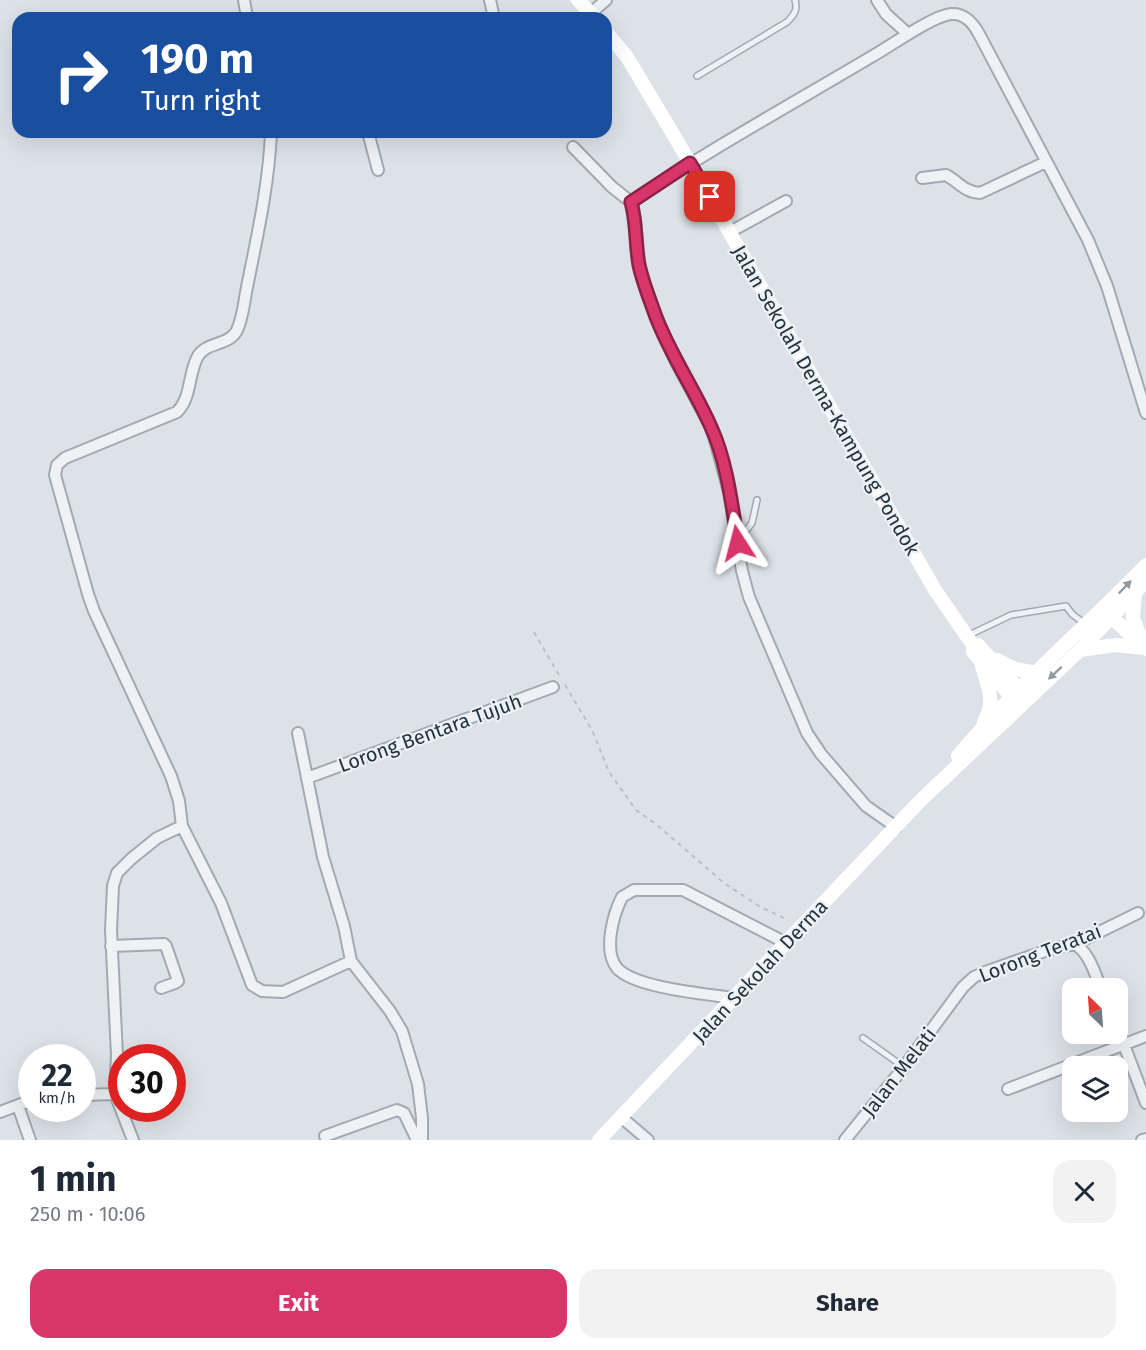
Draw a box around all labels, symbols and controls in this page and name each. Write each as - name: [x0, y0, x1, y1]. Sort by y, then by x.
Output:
- text: 190 m: [141, 34, 254, 84]
- icon: right: [42, 36, 120, 114]
- text: Turn right: [141, 85, 261, 117]
- pin: [684, 171, 735, 222]
- icon: arrive: [693, 180, 726, 213]
- street label: Jalan Sekolah Derma-Kampung Pondok: [727, 241, 925, 560]
- position arrow: [706, 511, 770, 575]
- one-way arrow: [1117, 580, 1131, 594]
- one-way arrow: [1048, 666, 1063, 680]
- street label: Lorong Bentara Tujuh: [335, 689, 525, 777]
- street label: Jalan Sekolah Derma: [687, 894, 833, 1048]
- street label: Lorong Teratai: [975, 919, 1105, 987]
- north arrow: [1062, 978, 1128, 1044]
- map controls: [1062, 978, 1128, 1122]
- street label: Jalan Melati: [857, 1023, 941, 1121]
- speed limit sign: 30: [108, 1044, 186, 1122]
- button: layers: [1062, 1056, 1128, 1122]
- text: 22: [41, 1058, 73, 1094]
- text: km/h: [38, 1089, 76, 1107]
- text: 1 min: [30, 1157, 117, 1201]
- button: close: [1053, 1160, 1116, 1223]
- text: 250 m · 10:06: [30, 1202, 145, 1226]
- button: Exit: [30, 1269, 567, 1338]
- button: Share: [579, 1269, 1116, 1338]

